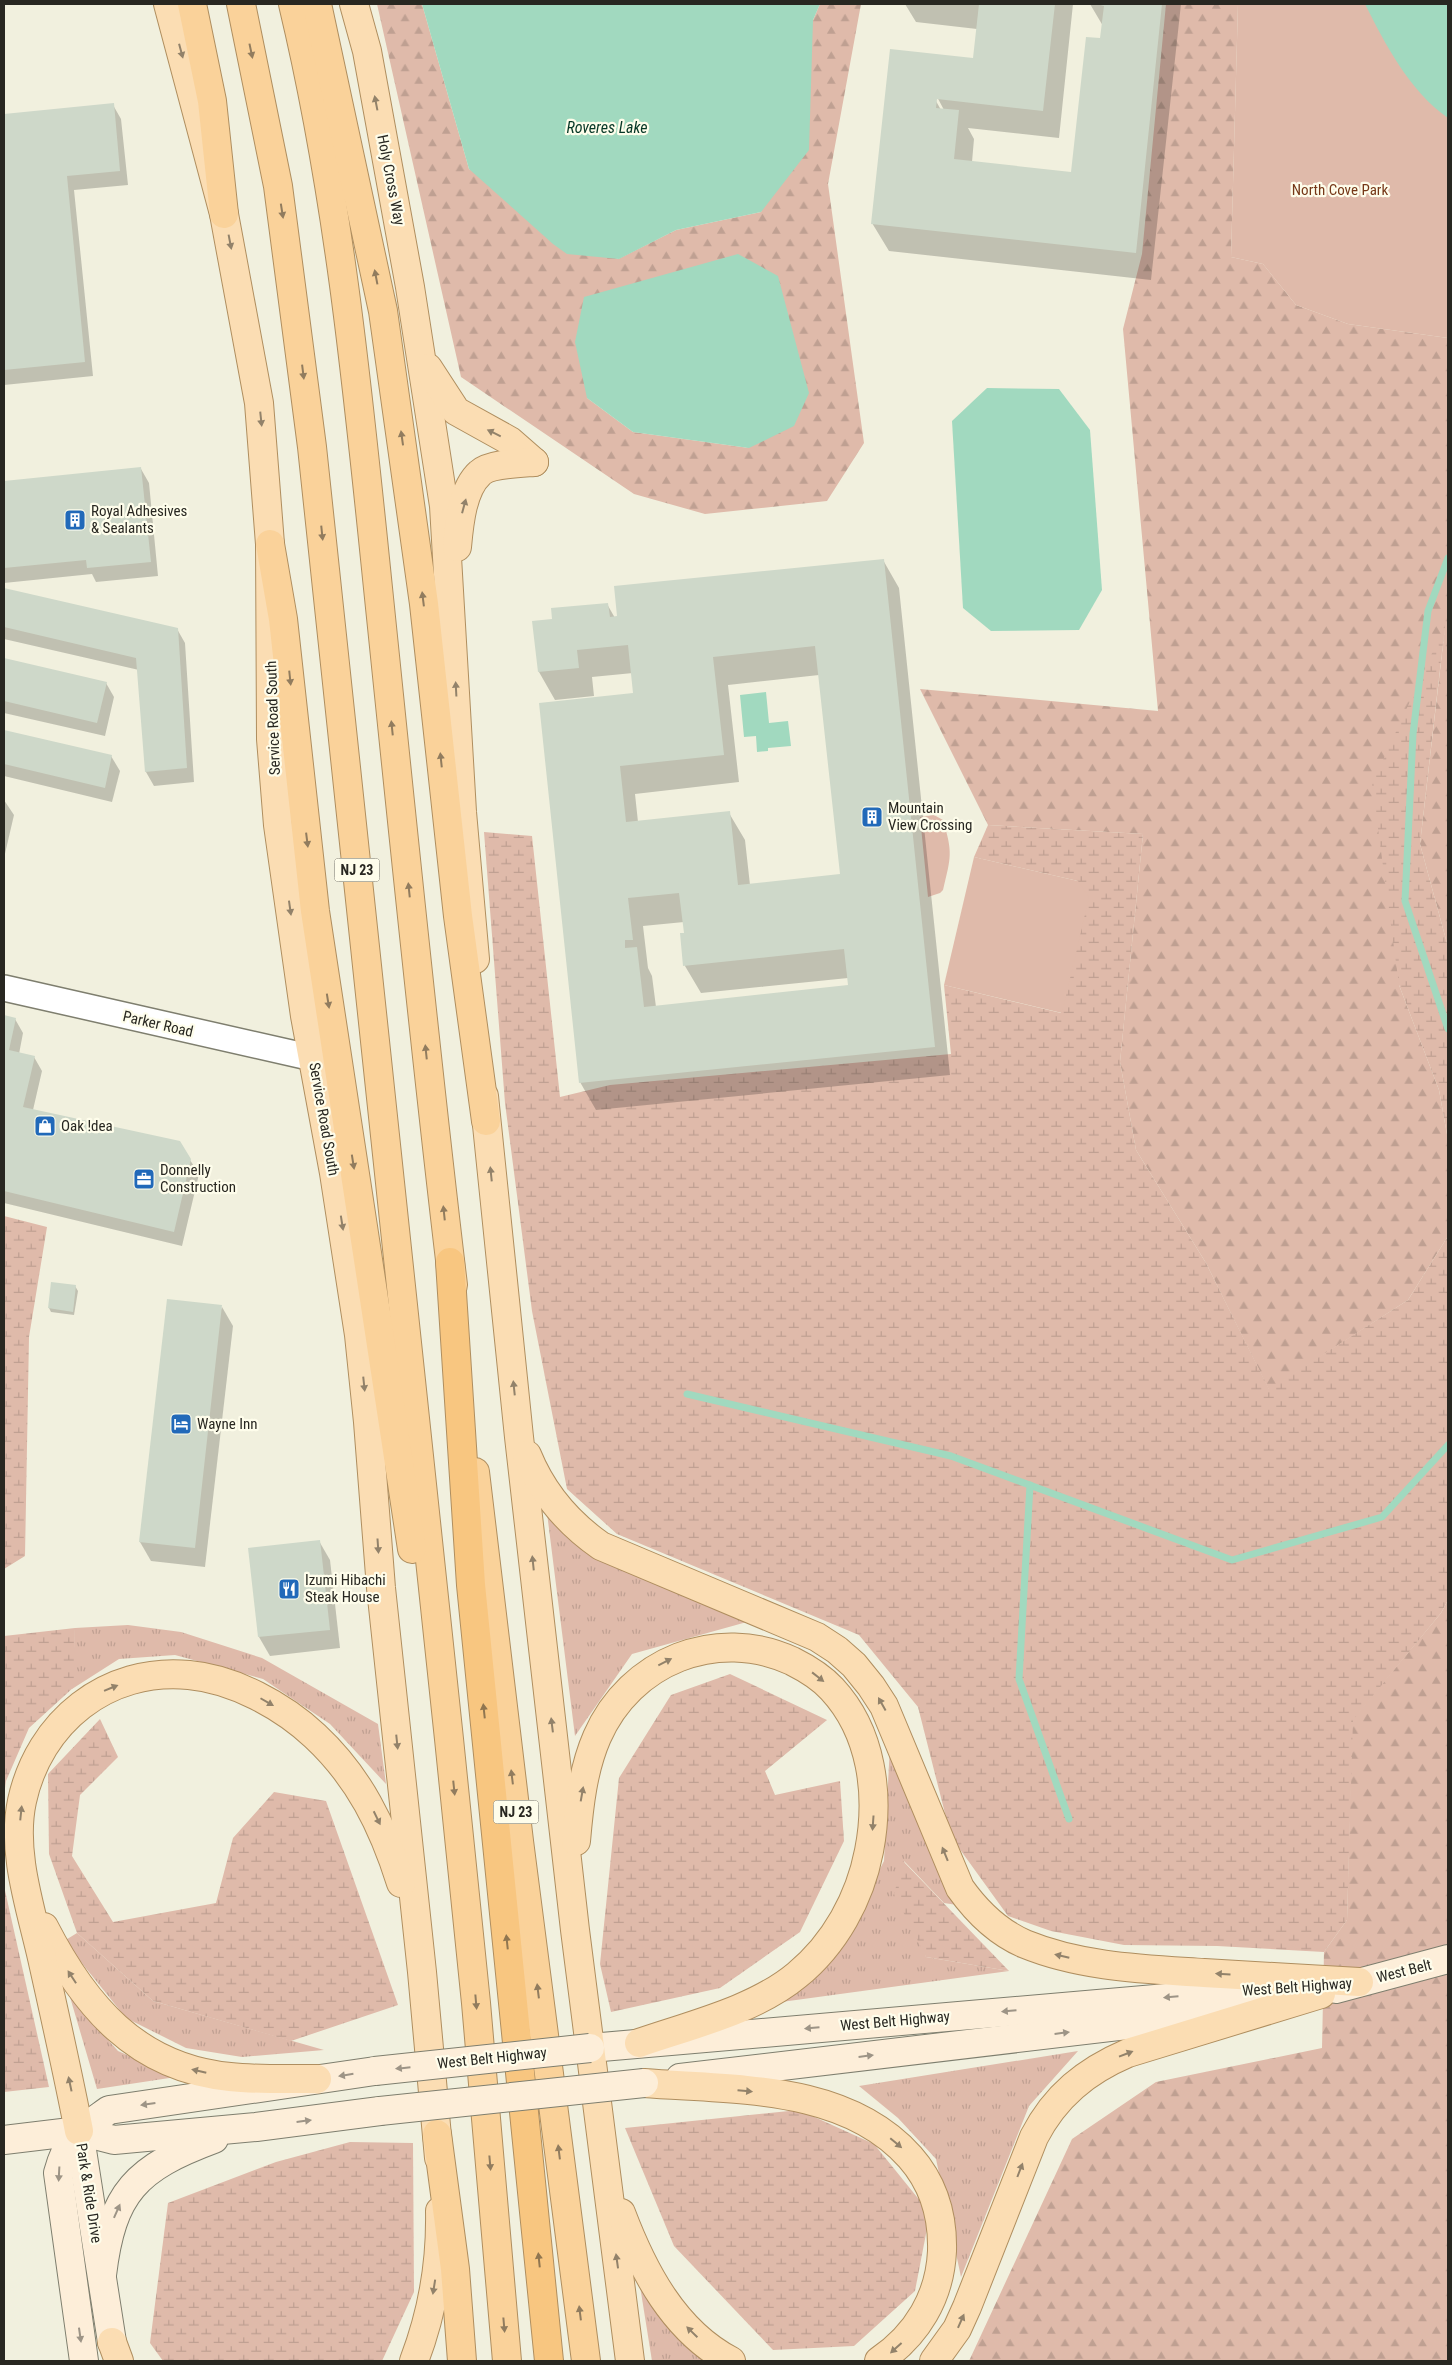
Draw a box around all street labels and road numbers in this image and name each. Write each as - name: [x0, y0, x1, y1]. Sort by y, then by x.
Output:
- street label: Holy Cross Way: [373, 133, 409, 227]
- street label: Service Road South: [262, 660, 284, 776]
- road number: NJ 23: [334, 858, 380, 882]
- street label: Parker Road: [121, 1007, 195, 1041]
- street label: Service Road South: [305, 1061, 343, 1177]
- road number: NJ 23: [494, 1800, 538, 1824]
- street label: West Belt: [1375, 1955, 1433, 1987]
- street label: West Belt Highway: [1242, 1974, 1352, 2000]
- street label: West Belt Highway: [839, 2007, 951, 2035]
- street label: West Belt Highway: [436, 2043, 548, 2073]
- street label: Park & Ride Drive: [72, 2142, 106, 2244]

